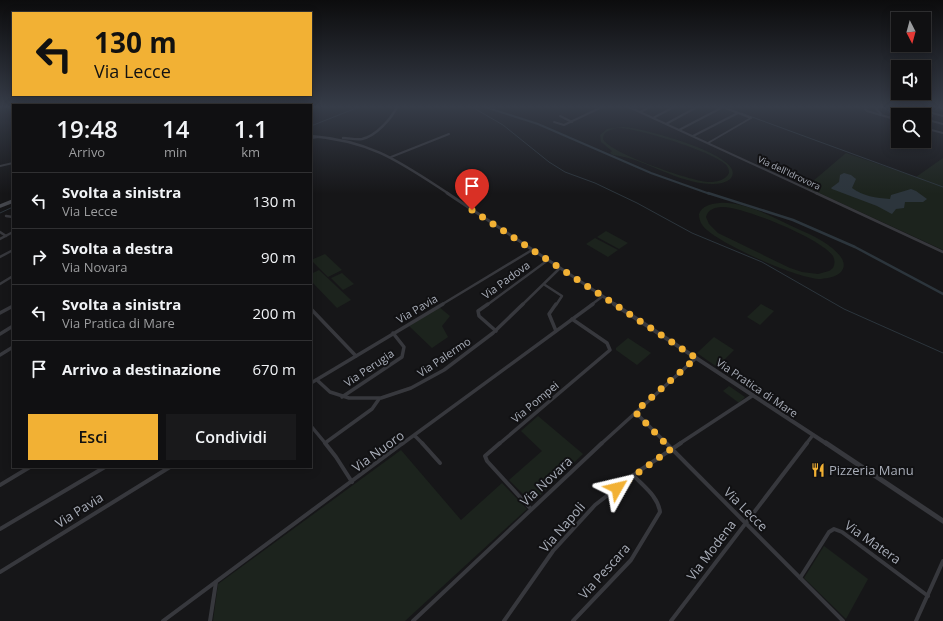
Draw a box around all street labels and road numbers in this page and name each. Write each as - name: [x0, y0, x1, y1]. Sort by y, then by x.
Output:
- street label: Via dell'Idrovora: [756, 152, 823, 193]
- street label: Via Padova: [479, 257, 533, 302]
- street label: Via Pavia: [393, 290, 440, 327]
- street label: Via Palermo: [414, 333, 474, 380]
- street label: Via Perugia: [341, 345, 397, 390]
- street label: Via Pratica di Mare: [713, 355, 801, 421]
- street label: Via Pompei: [508, 377, 561, 426]
- street label: Via Nuoro: [348, 426, 408, 476]
- street label: Via Novara: [516, 452, 576, 510]
- street label: Via Lecce: [720, 483, 772, 535]
- street label: Via Pavia: [51, 488, 107, 532]
- street label: Via Napoli: [535, 498, 589, 556]
- street label: Via Modena: [682, 516, 740, 584]
- street label: Via Matera: [841, 516, 905, 568]
- street label: Via Pescara: [574, 539, 634, 603]

